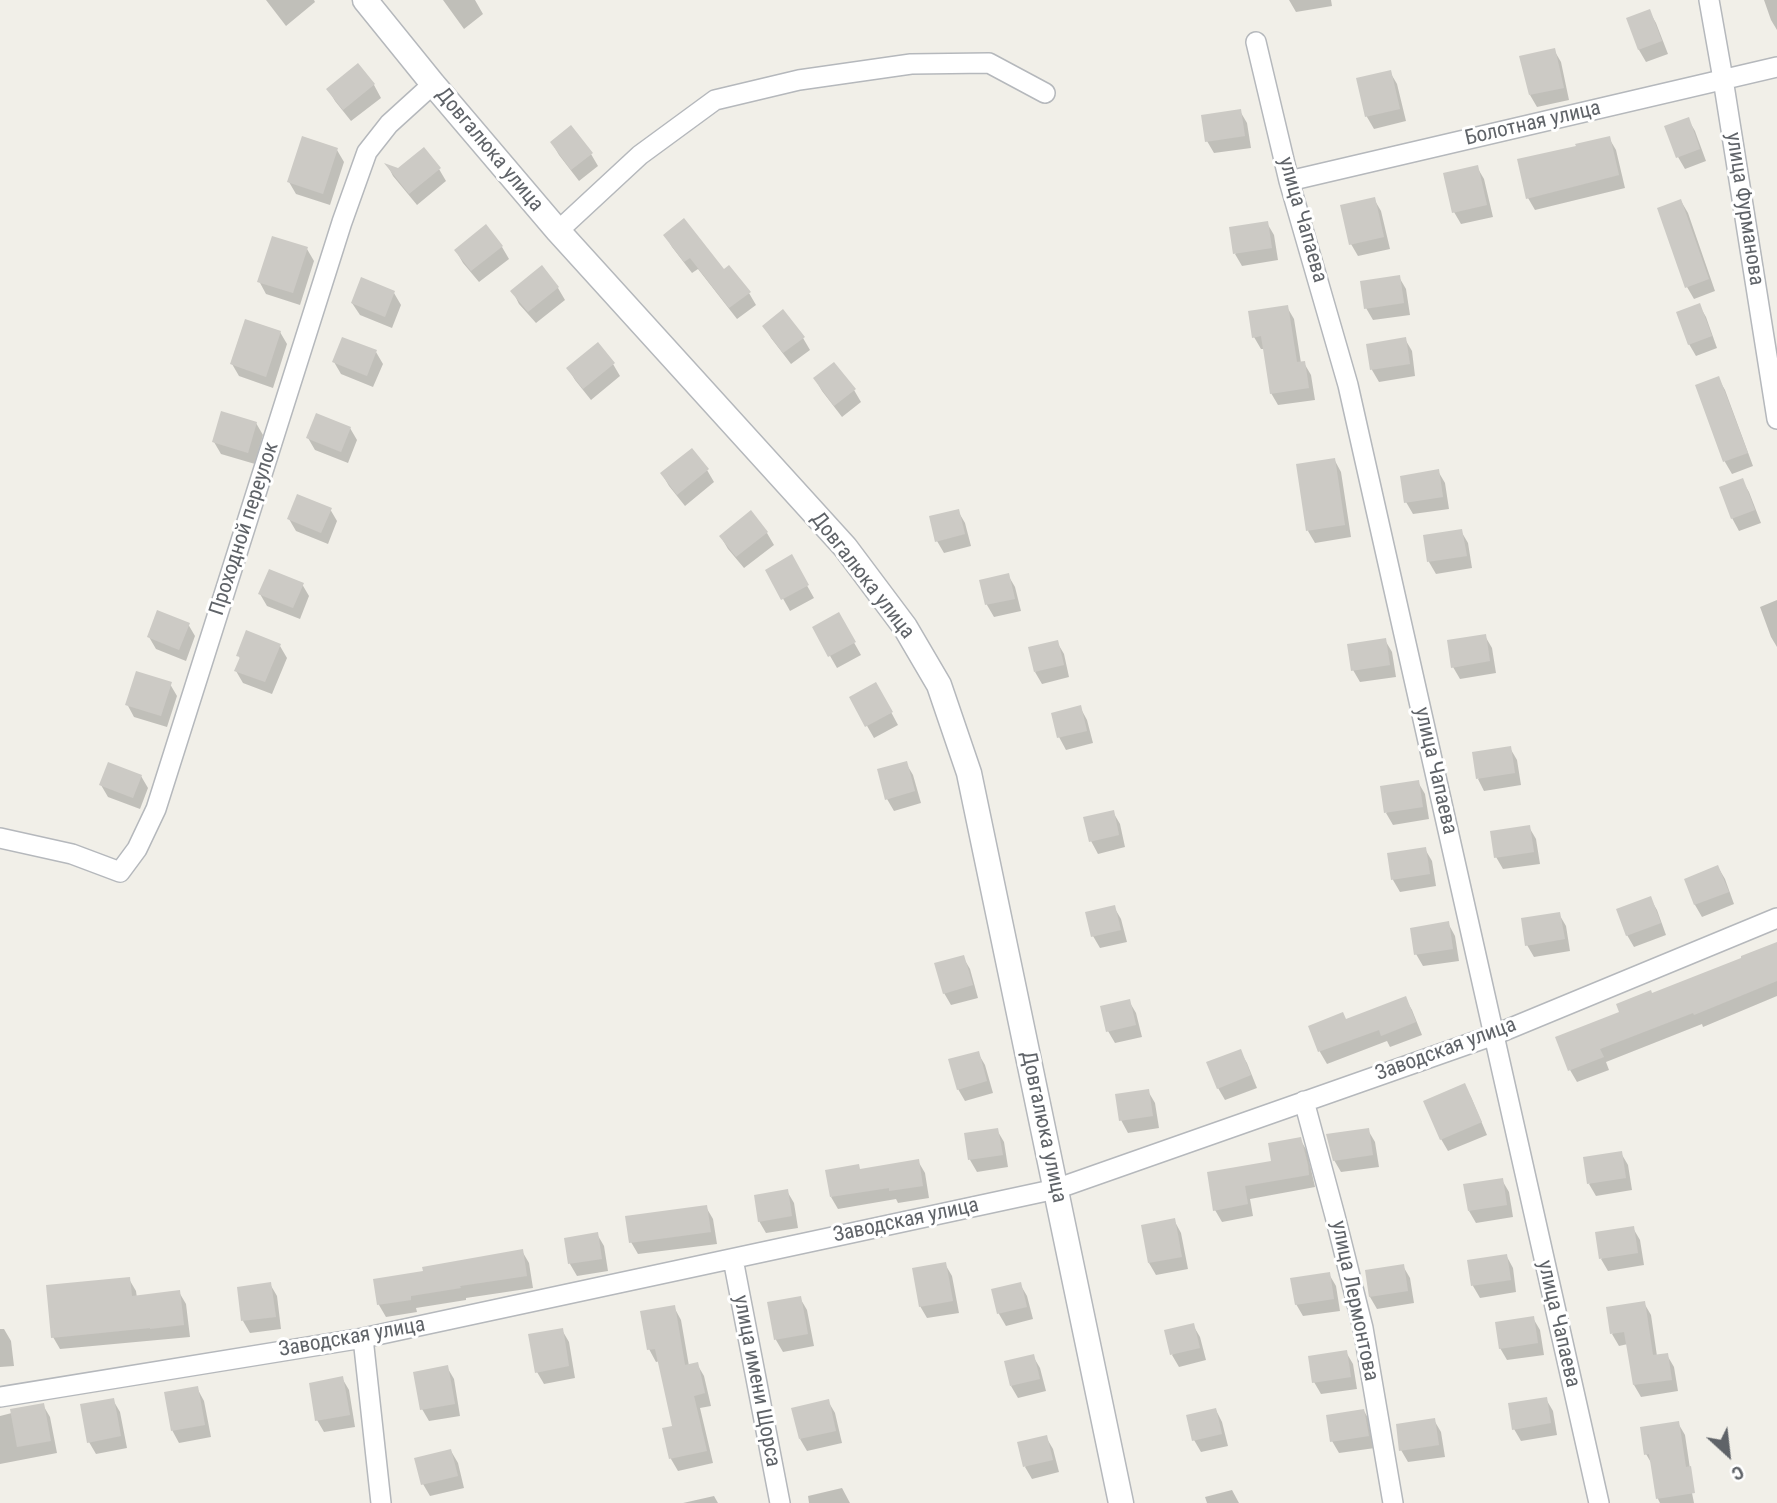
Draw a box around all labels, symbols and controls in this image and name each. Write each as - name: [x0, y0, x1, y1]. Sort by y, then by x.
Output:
- street label: Довгалюка улица: [430, 83, 548, 217]
- street label: Болотная улица: [1463, 96, 1603, 152]
- street label: улица Фурманова: [1719, 131, 1769, 287]
- street label: улица Чапаева: [1272, 154, 1332, 286]
- street label: Проходной переулок: [205, 439, 285, 619]
- street label: Довгалюка улица: [805, 508, 919, 644]
- street label: улица Чапаева: [1408, 705, 1462, 837]
- street label: Заводская улица: [1372, 1013, 1520, 1087]
- street label: Довгалюка улица: [1015, 1049, 1071, 1205]
- street label: Заводская улица: [831, 1193, 981, 1249]
- street label: улица Лермонтова: [1325, 1219, 1383, 1383]
- street label: улица Чапаева: [1531, 1258, 1585, 1390]
- street label: улица имени Щорса: [727, 1293, 785, 1469]
- street label: Заводская улица: [277, 1313, 427, 1363]
- north arrow: [1693, 1419, 1763, 1489]
- text: С: [1728, 1460, 1748, 1486]

